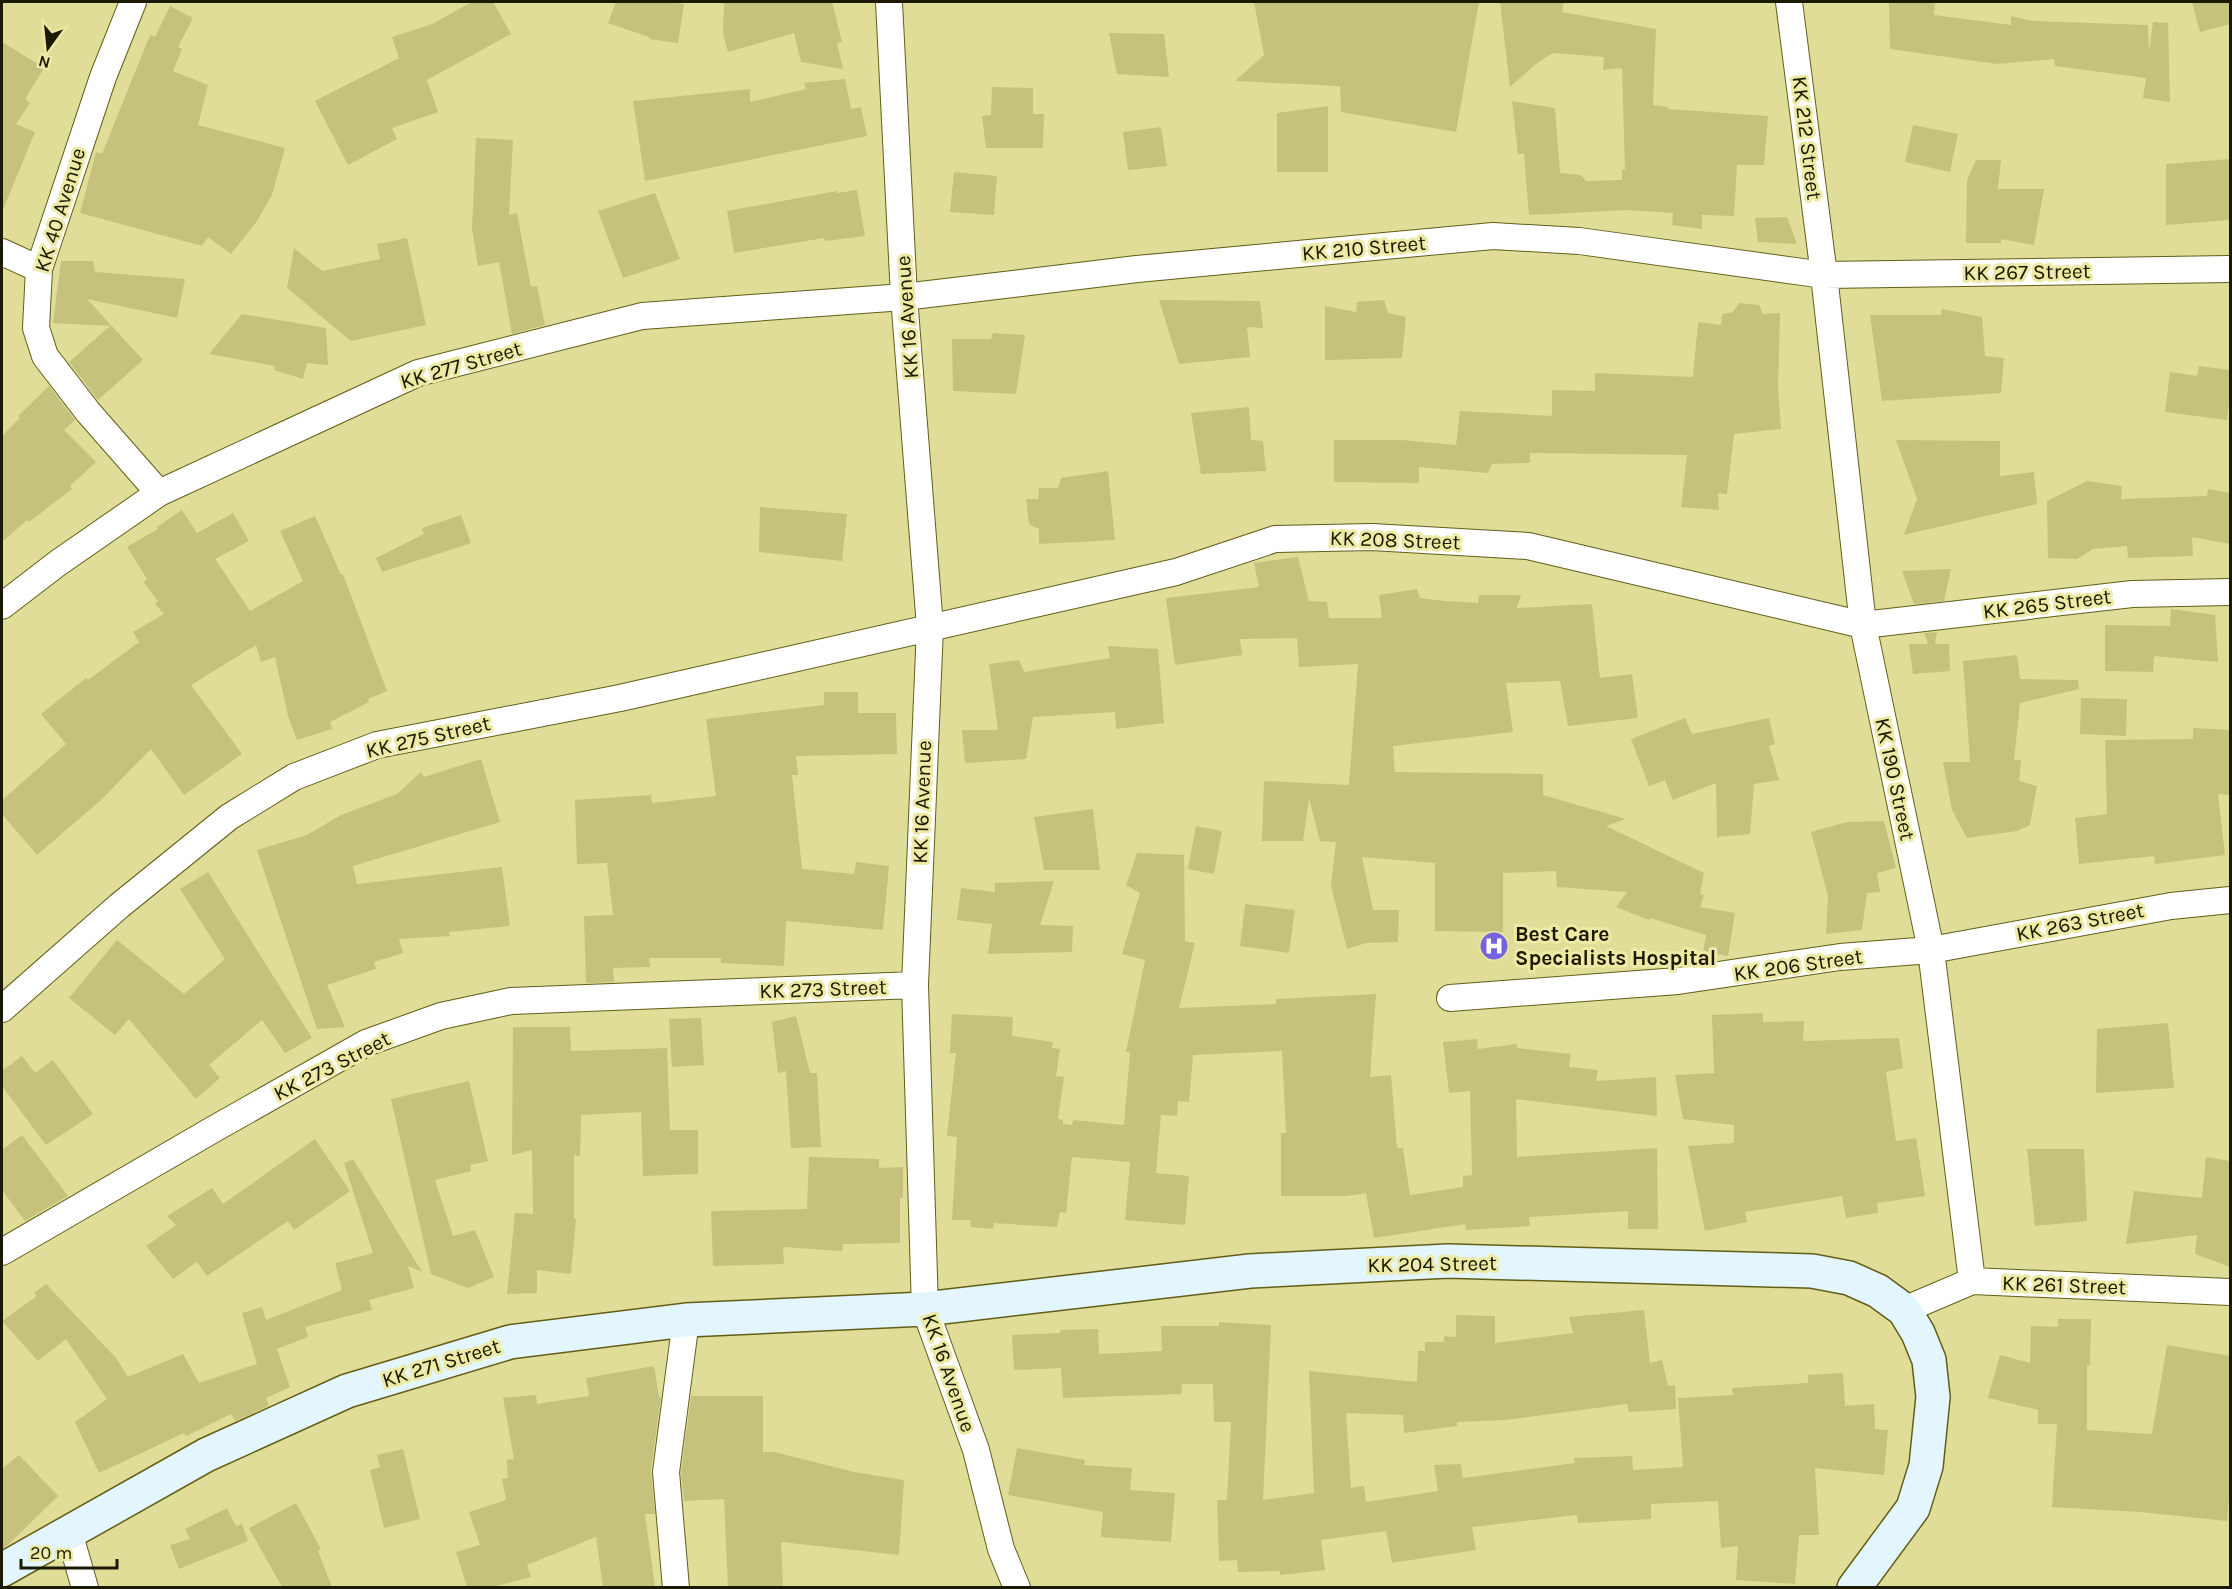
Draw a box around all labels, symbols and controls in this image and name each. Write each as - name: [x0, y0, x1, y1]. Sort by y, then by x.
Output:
- north arrow: [18, 18, 78, 78]
- text: N: [36, 51, 52, 73]
- street label: KK 212 Street: [1788, 75, 1827, 201]
- street label: KK 40 Avenue: [30, 145, 90, 275]
- street label: KK 210 Street: [1301, 231, 1427, 265]
- street label: KK 16 Avenue: [891, 255, 923, 379]
- street label: KK 267 Street: [1963, 259, 2091, 285]
- street label: KK 277 Street: [398, 336, 524, 394]
- street label: KK 208 Street: [1329, 526, 1461, 554]
- street label: KK 265 Street: [1981, 584, 2113, 624]
- street label: KK 275 Street: [363, 711, 493, 763]
- street label: KK 190 Street: [1870, 716, 1920, 843]
- street label: KK 16 Avenue: [908, 740, 936, 864]
- street label: KK 263 Street: [2014, 898, 2146, 946]
- place label: Best Care Specialists Hospital: [1515, 922, 1716, 970]
- hospital icon: Best Care Specialists Hospital: [1478, 930, 1510, 962]
- street label: KK 206 Street: [1732, 944, 1864, 986]
- street label: KK 273 Street: [759, 975, 887, 1003]
- street label: KK 273 Street: [270, 1026, 394, 1106]
- street label: KK 204 Street: [1367, 1251, 1497, 1277]
- street label: KK 261 Street: [2001, 1271, 2127, 1299]
- street label: KK 16 Avenue: [918, 1311, 980, 1435]
- street label: KK 271 Street: [379, 1334, 503, 1392]
- scale bar: [21, 1532, 117, 1570]
- text: 20 m: [30, 1542, 72, 1564]

